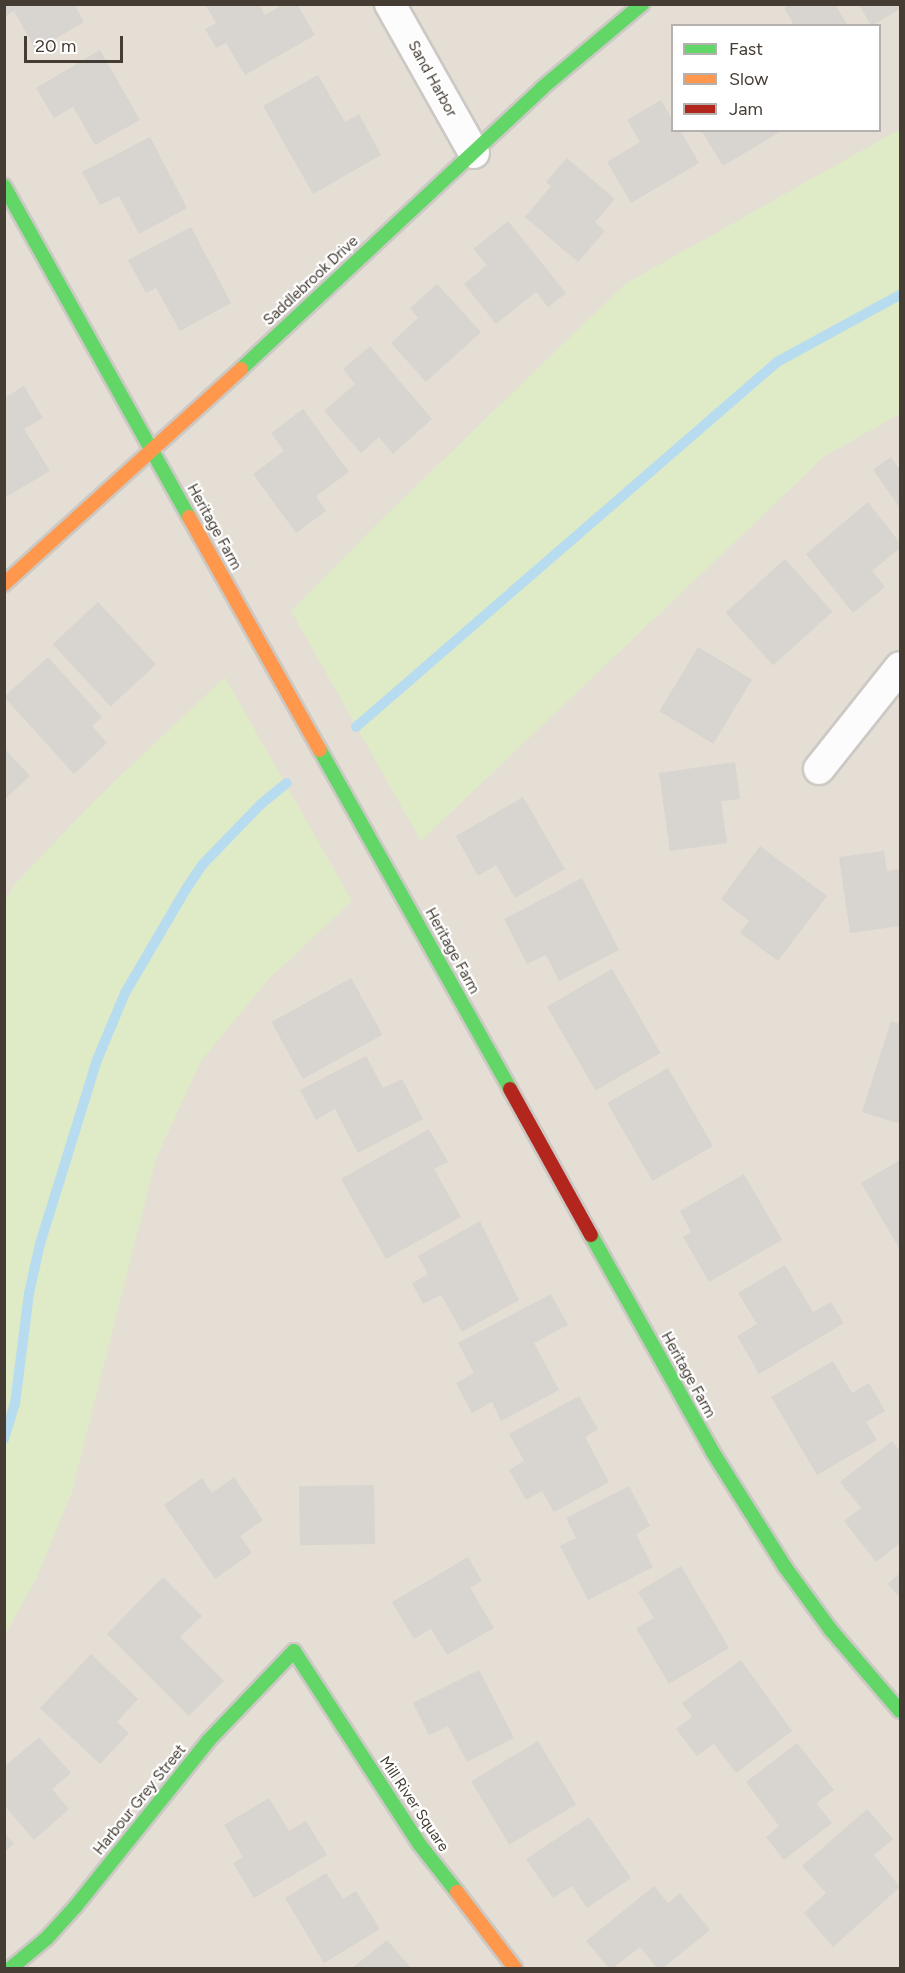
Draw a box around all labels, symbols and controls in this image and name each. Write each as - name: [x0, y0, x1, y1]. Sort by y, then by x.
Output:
- scale bar: [27, 24, 126, 62]
- legend: [671, 24, 881, 132]
- text: 20 m: [35, 35, 76, 57]
- street label: Sand Harbor: [404, 38, 460, 120]
- text: Fast: [729, 38, 763, 60]
- text: Slow: [729, 68, 768, 90]
- text: Jam: [729, 98, 763, 120]
- street label: Saddlebrook Drive: [260, 233, 362, 329]
- street label: Heritage Farm: [183, 481, 245, 573]
- street label: Heritage Farm: [421, 905, 483, 997]
- street label: Heritage Farm: [657, 1329, 719, 1421]
- street label: Harbour Grey Street: [90, 1741, 190, 1859]
- street label: Mill River Square: [375, 1753, 453, 1855]

